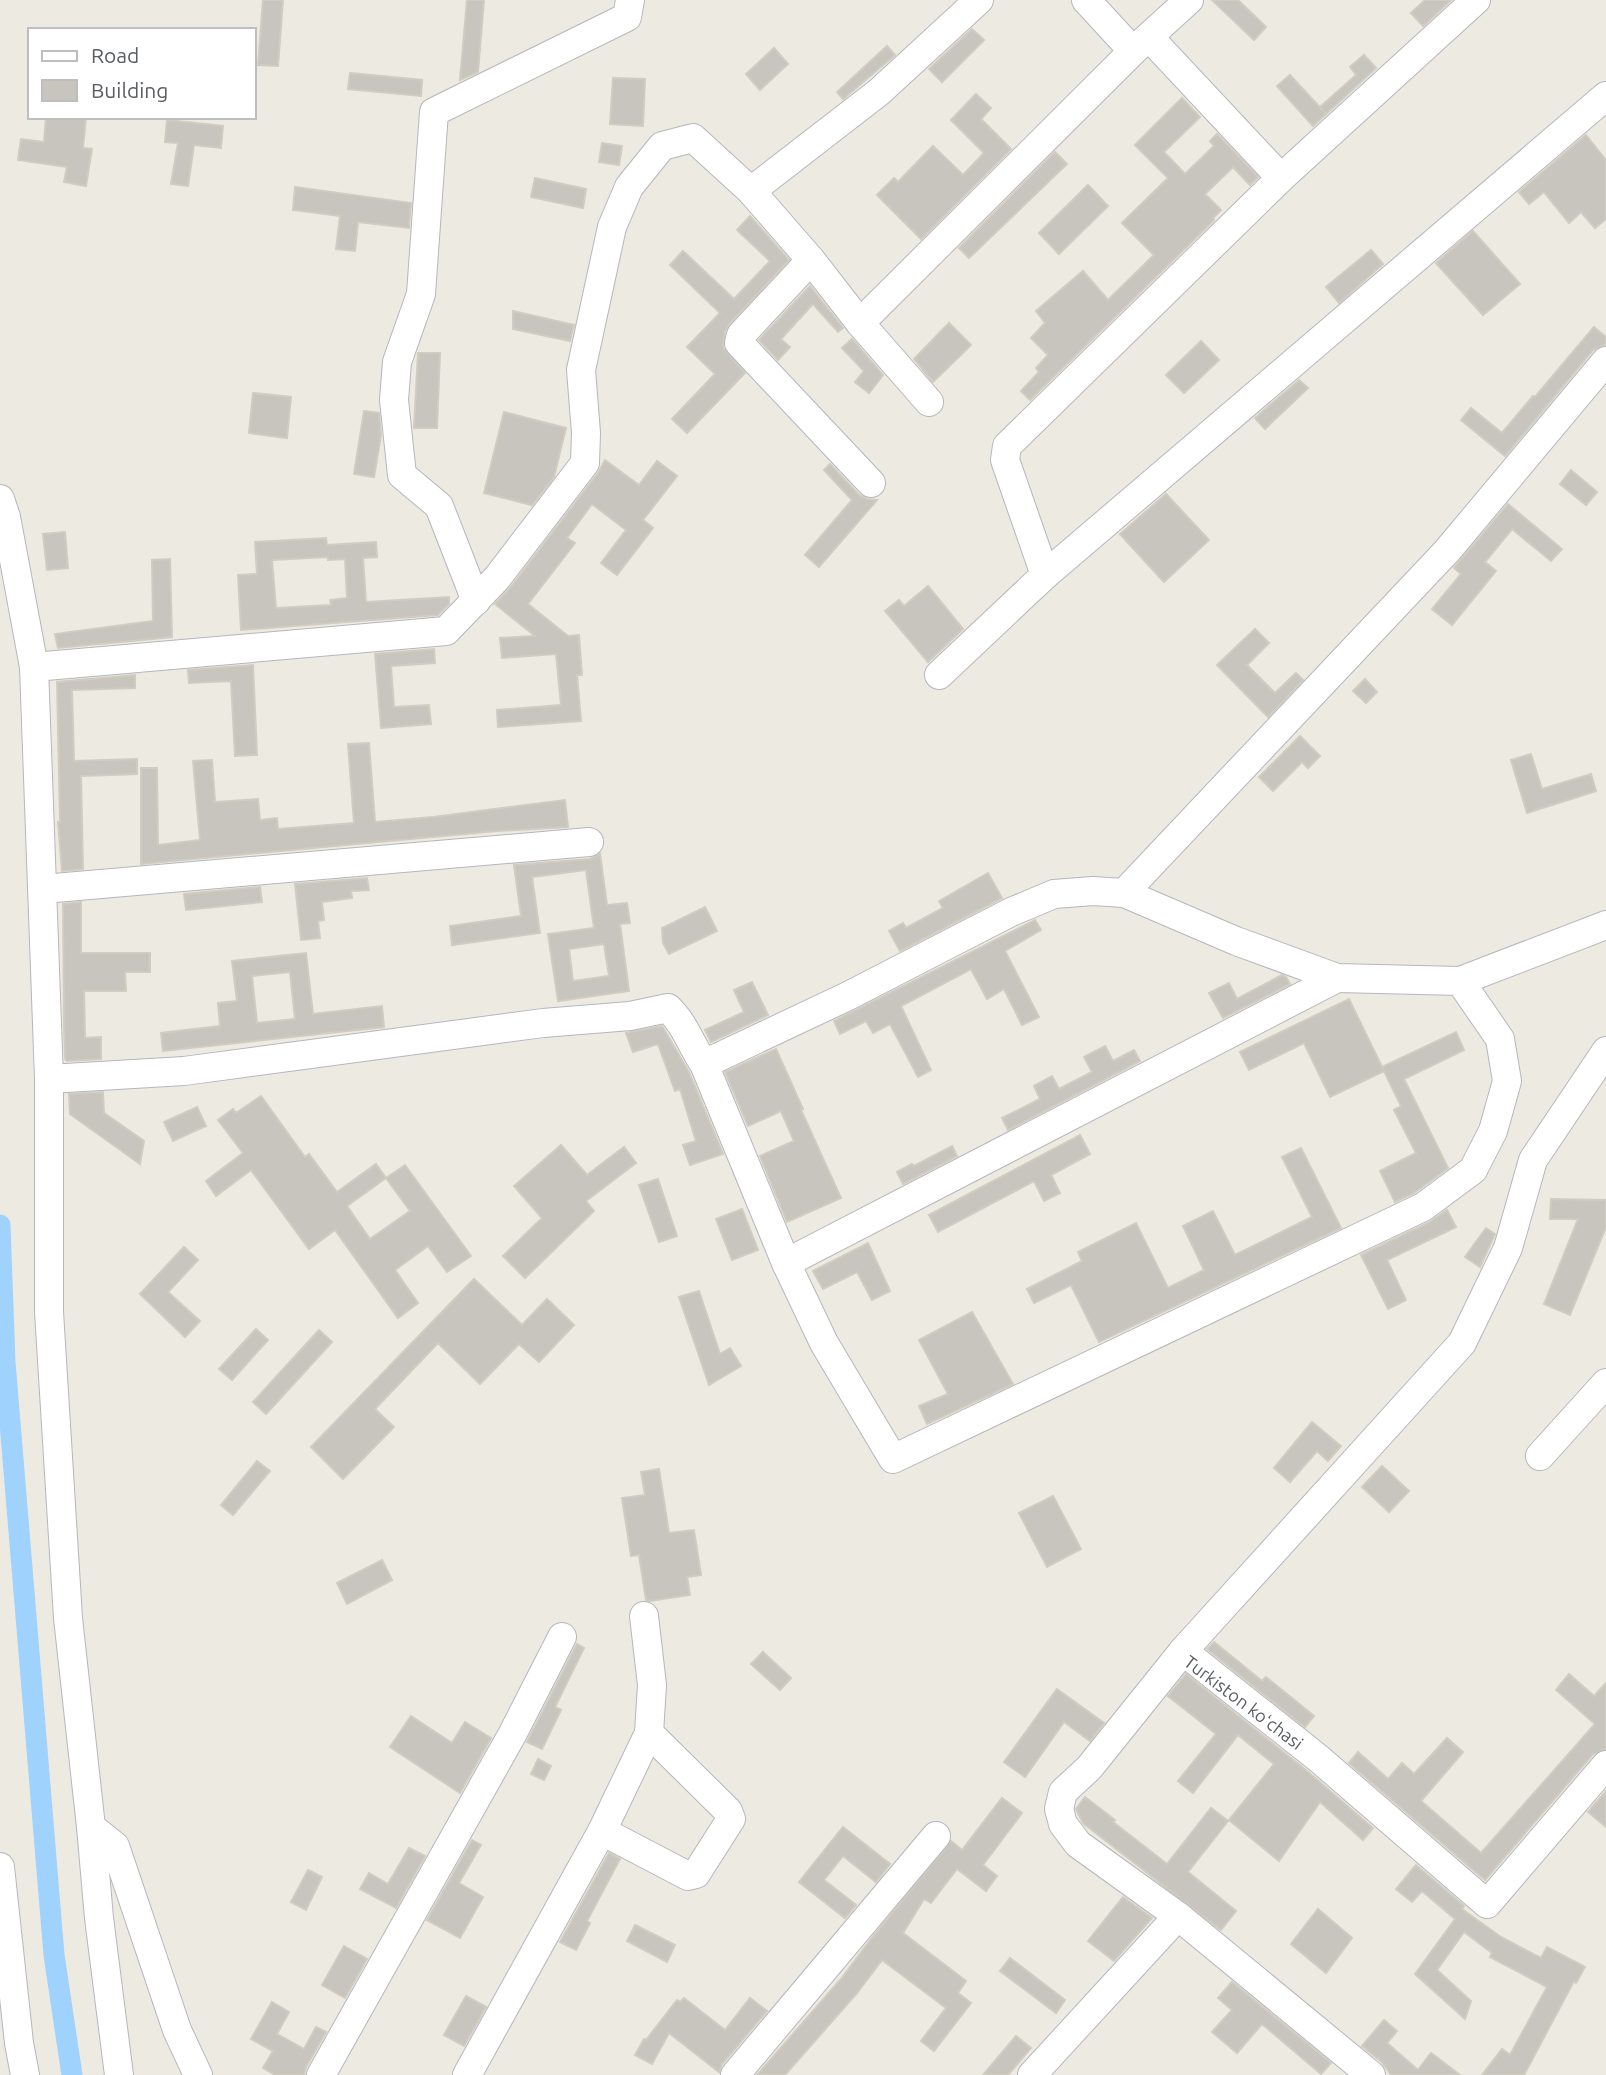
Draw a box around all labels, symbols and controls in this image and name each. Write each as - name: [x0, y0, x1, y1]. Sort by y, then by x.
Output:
- legend: [28, 28, 256, 119]
- text: Road: [91, 43, 139, 67]
- text: Building: [91, 78, 168, 102]
- street label: Turkiston koʻchasi: [1181, 1651, 1307, 1753]

